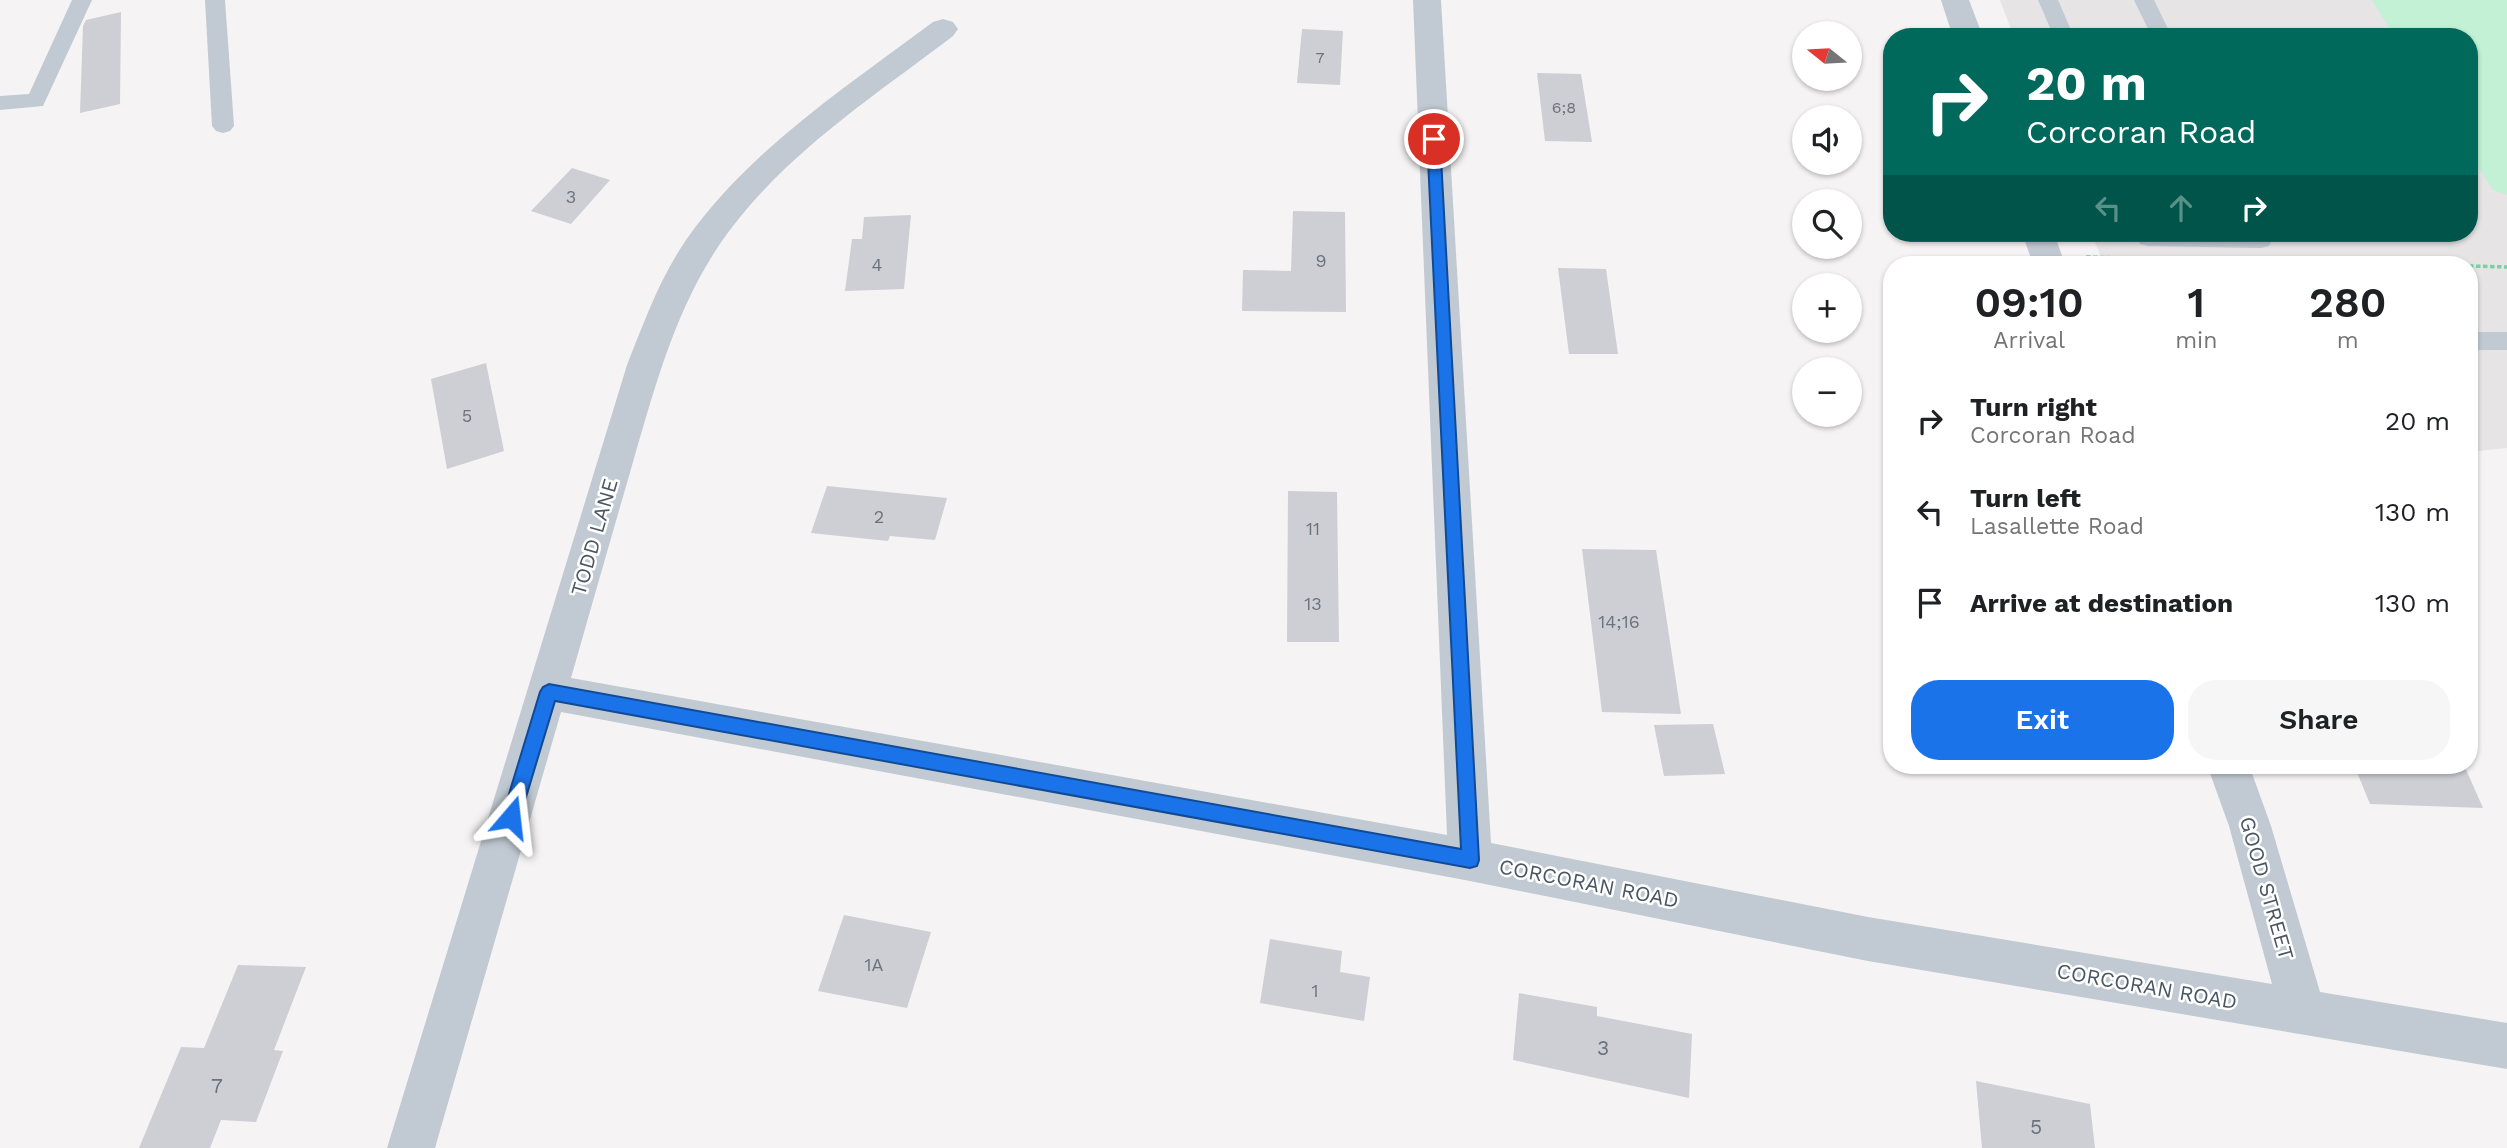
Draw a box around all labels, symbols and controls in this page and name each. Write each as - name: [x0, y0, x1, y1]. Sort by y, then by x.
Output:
- north arrow: [1792, 21, 1862, 91]
- map controls: [1792, 21, 1862, 427]
- house number: 7: [1316, 48, 1325, 67]
- text: 20 m: [2026, 54, 2147, 112]
- icon: right: [1911, 56, 2002, 147]
- house number: 6;8: [1552, 98, 1576, 117]
- button: sound: [1792, 105, 1862, 175]
- pin: [1404, 109, 1464, 169]
- text: Corcoran Road: [2026, 113, 2256, 151]
- icon: arrive: [1415, 120, 1453, 158]
- house number: 3: [566, 186, 576, 207]
- button: search: [1792, 189, 1862, 259]
- icon: left: [2089, 189, 2127, 227]
- icon: ahead: [2162, 189, 2200, 227]
- icon: right: [2235, 189, 2273, 227]
- house number: 9: [1315, 250, 1327, 271]
- house number: 4: [872, 254, 883, 275]
- button: +: [1792, 273, 1862, 343]
- text: 09:10: [1974, 278, 2084, 327]
- text: 1: [2188, 278, 2205, 327]
- text: 280: [2309, 278, 2387, 327]
- text: Arrival: [1993, 327, 2065, 354]
- text: min: [2175, 327, 2217, 354]
- text: m: [2337, 327, 2359, 354]
- button: −: [1792, 357, 1862, 427]
- text: Turn right: [1970, 392, 2097, 422]
- icon: right: [1911, 402, 1949, 440]
- house number: 5: [462, 405, 472, 426]
- text: 20 m: [2385, 406, 2450, 436]
- text: Corcoran Road: [1970, 422, 2136, 449]
- street label: TODD LANE: [565, 476, 623, 598]
- text: Turn left: [1970, 483, 2081, 513]
- icon: left: [1911, 493, 1949, 531]
- text: 130 m: [2375, 497, 2450, 527]
- house number: 2: [874, 506, 884, 527]
- text: Lasallette Road: [1970, 513, 2144, 540]
- house number: 11: [1306, 518, 1320, 539]
- icon: arrive: [1911, 584, 1949, 622]
- text: Arrive at destination: [1970, 588, 2233, 618]
- text: 130 m: [2375, 588, 2450, 618]
- house number: 13: [1304, 593, 1322, 614]
- house number: 14;16: [1598, 611, 1640, 632]
- button: Exit: [1911, 680, 2174, 760]
- button: Share: [2188, 680, 2450, 760]
- position arrow: [474, 780, 548, 854]
- street label: GOOD STREET: [2235, 813, 2299, 963]
- street label: CORCORAN ROAD: [1497, 853, 1681, 913]
- house number: 1A: [865, 954, 884, 975]
- street label: CORCORAN ROAD: [2055, 958, 2239, 1014]
- house number: 1: [1311, 980, 1319, 1001]
- house number: 3: [1597, 1035, 1609, 1060]
- house number: 7: [211, 1073, 223, 1098]
- house number: 5: [2030, 1114, 2042, 1139]

